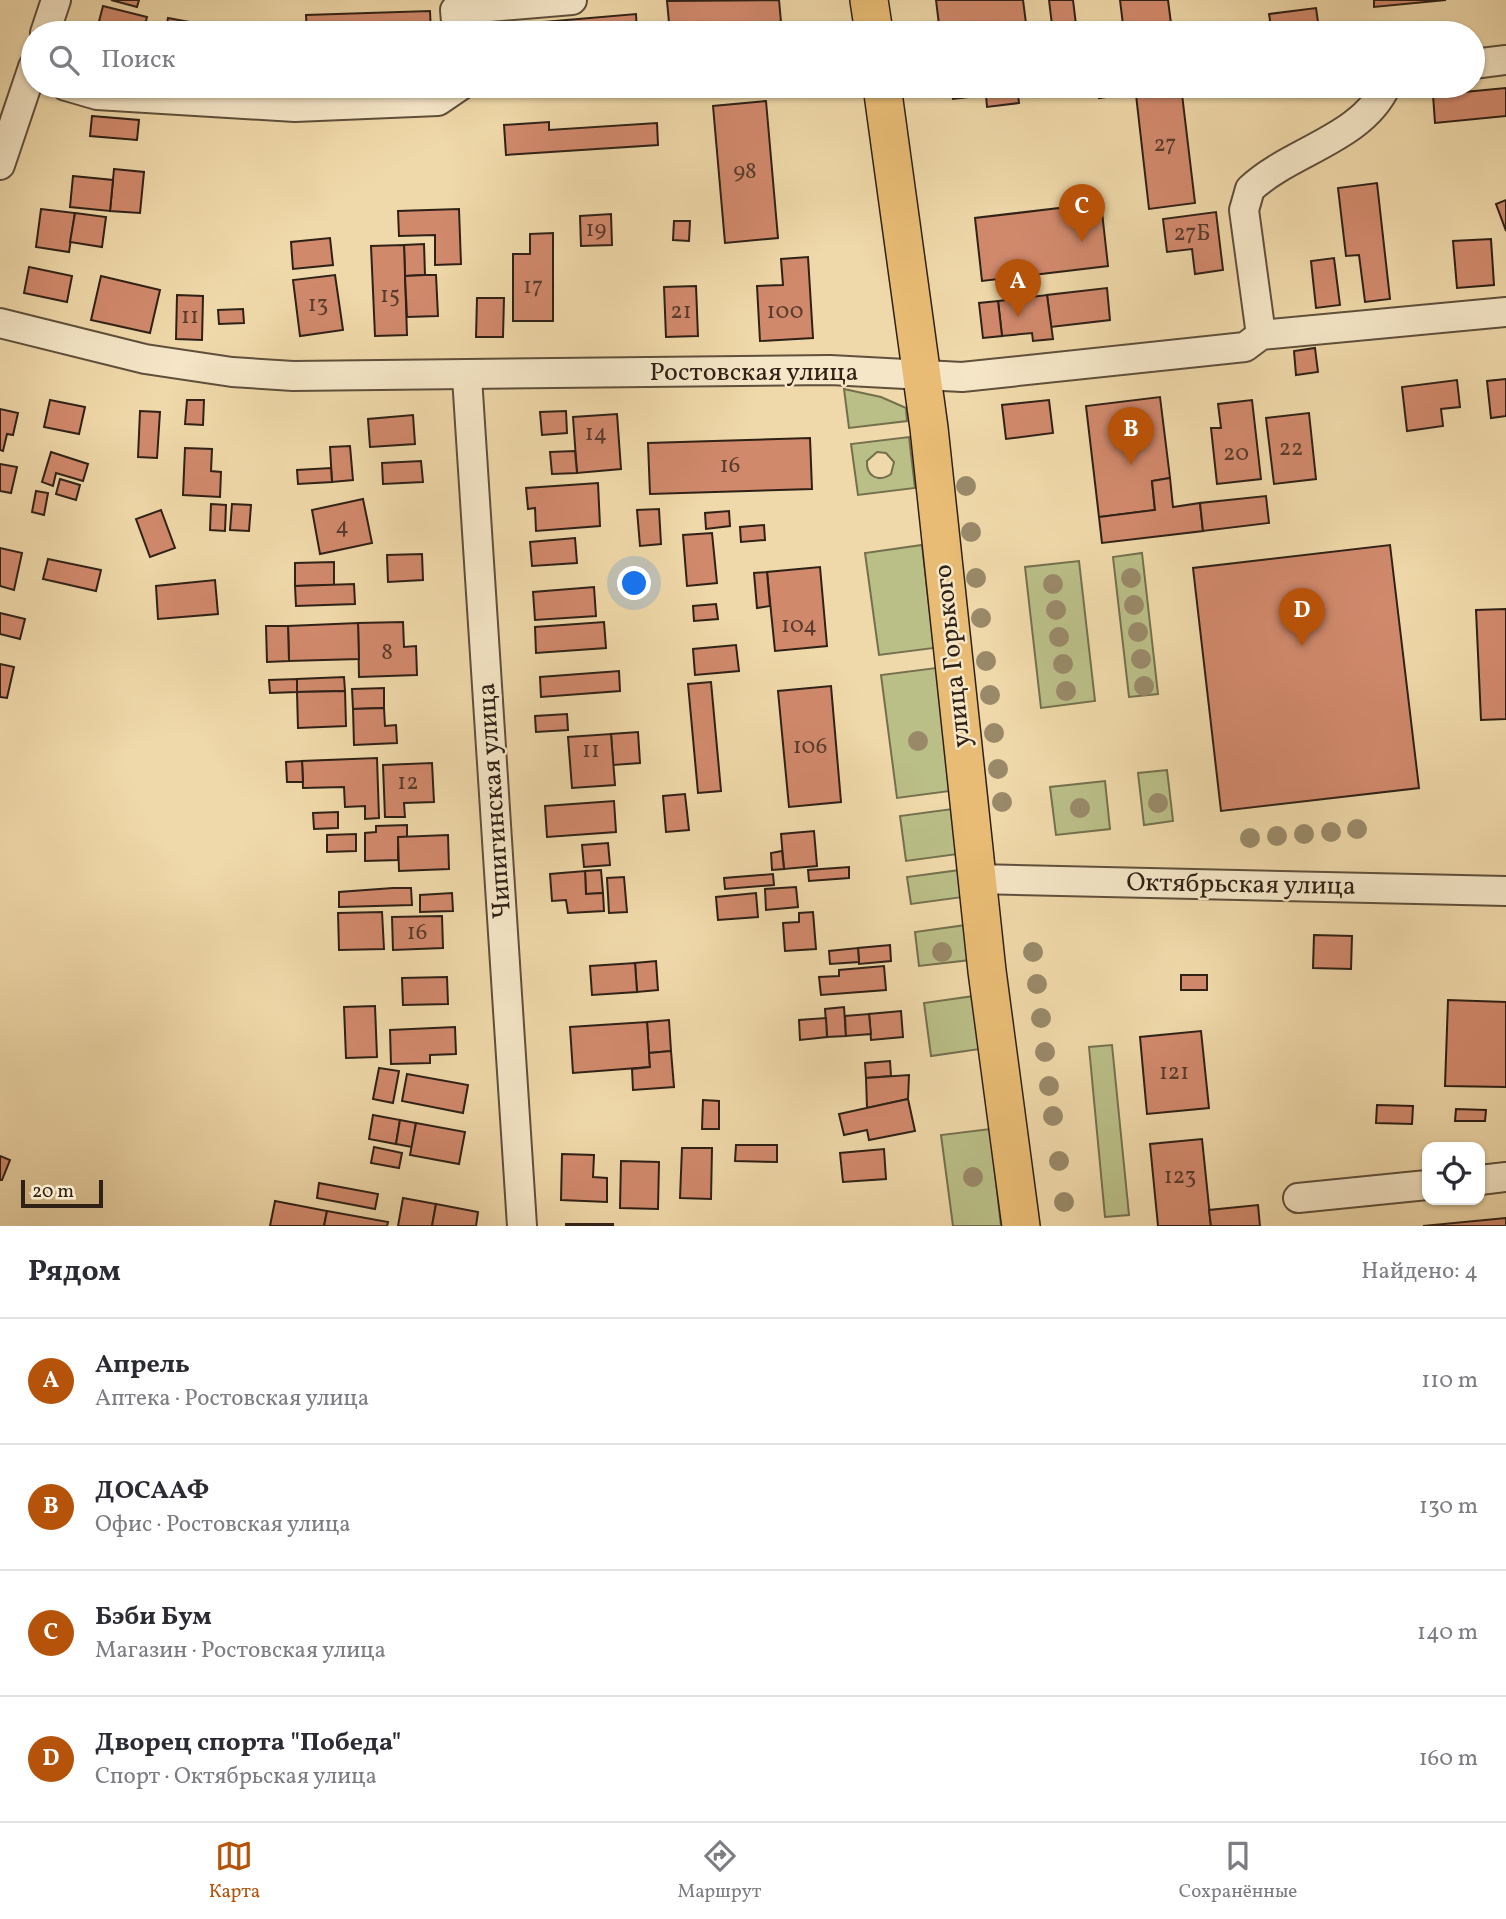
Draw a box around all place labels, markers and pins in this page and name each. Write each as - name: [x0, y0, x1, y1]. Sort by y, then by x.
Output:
- pin: C: [1059, 184, 1105, 242]
- pin: A: [995, 259, 1041, 317]
- pin: B: [1108, 407, 1154, 465]
- pin: D: [1279, 588, 1325, 646]

